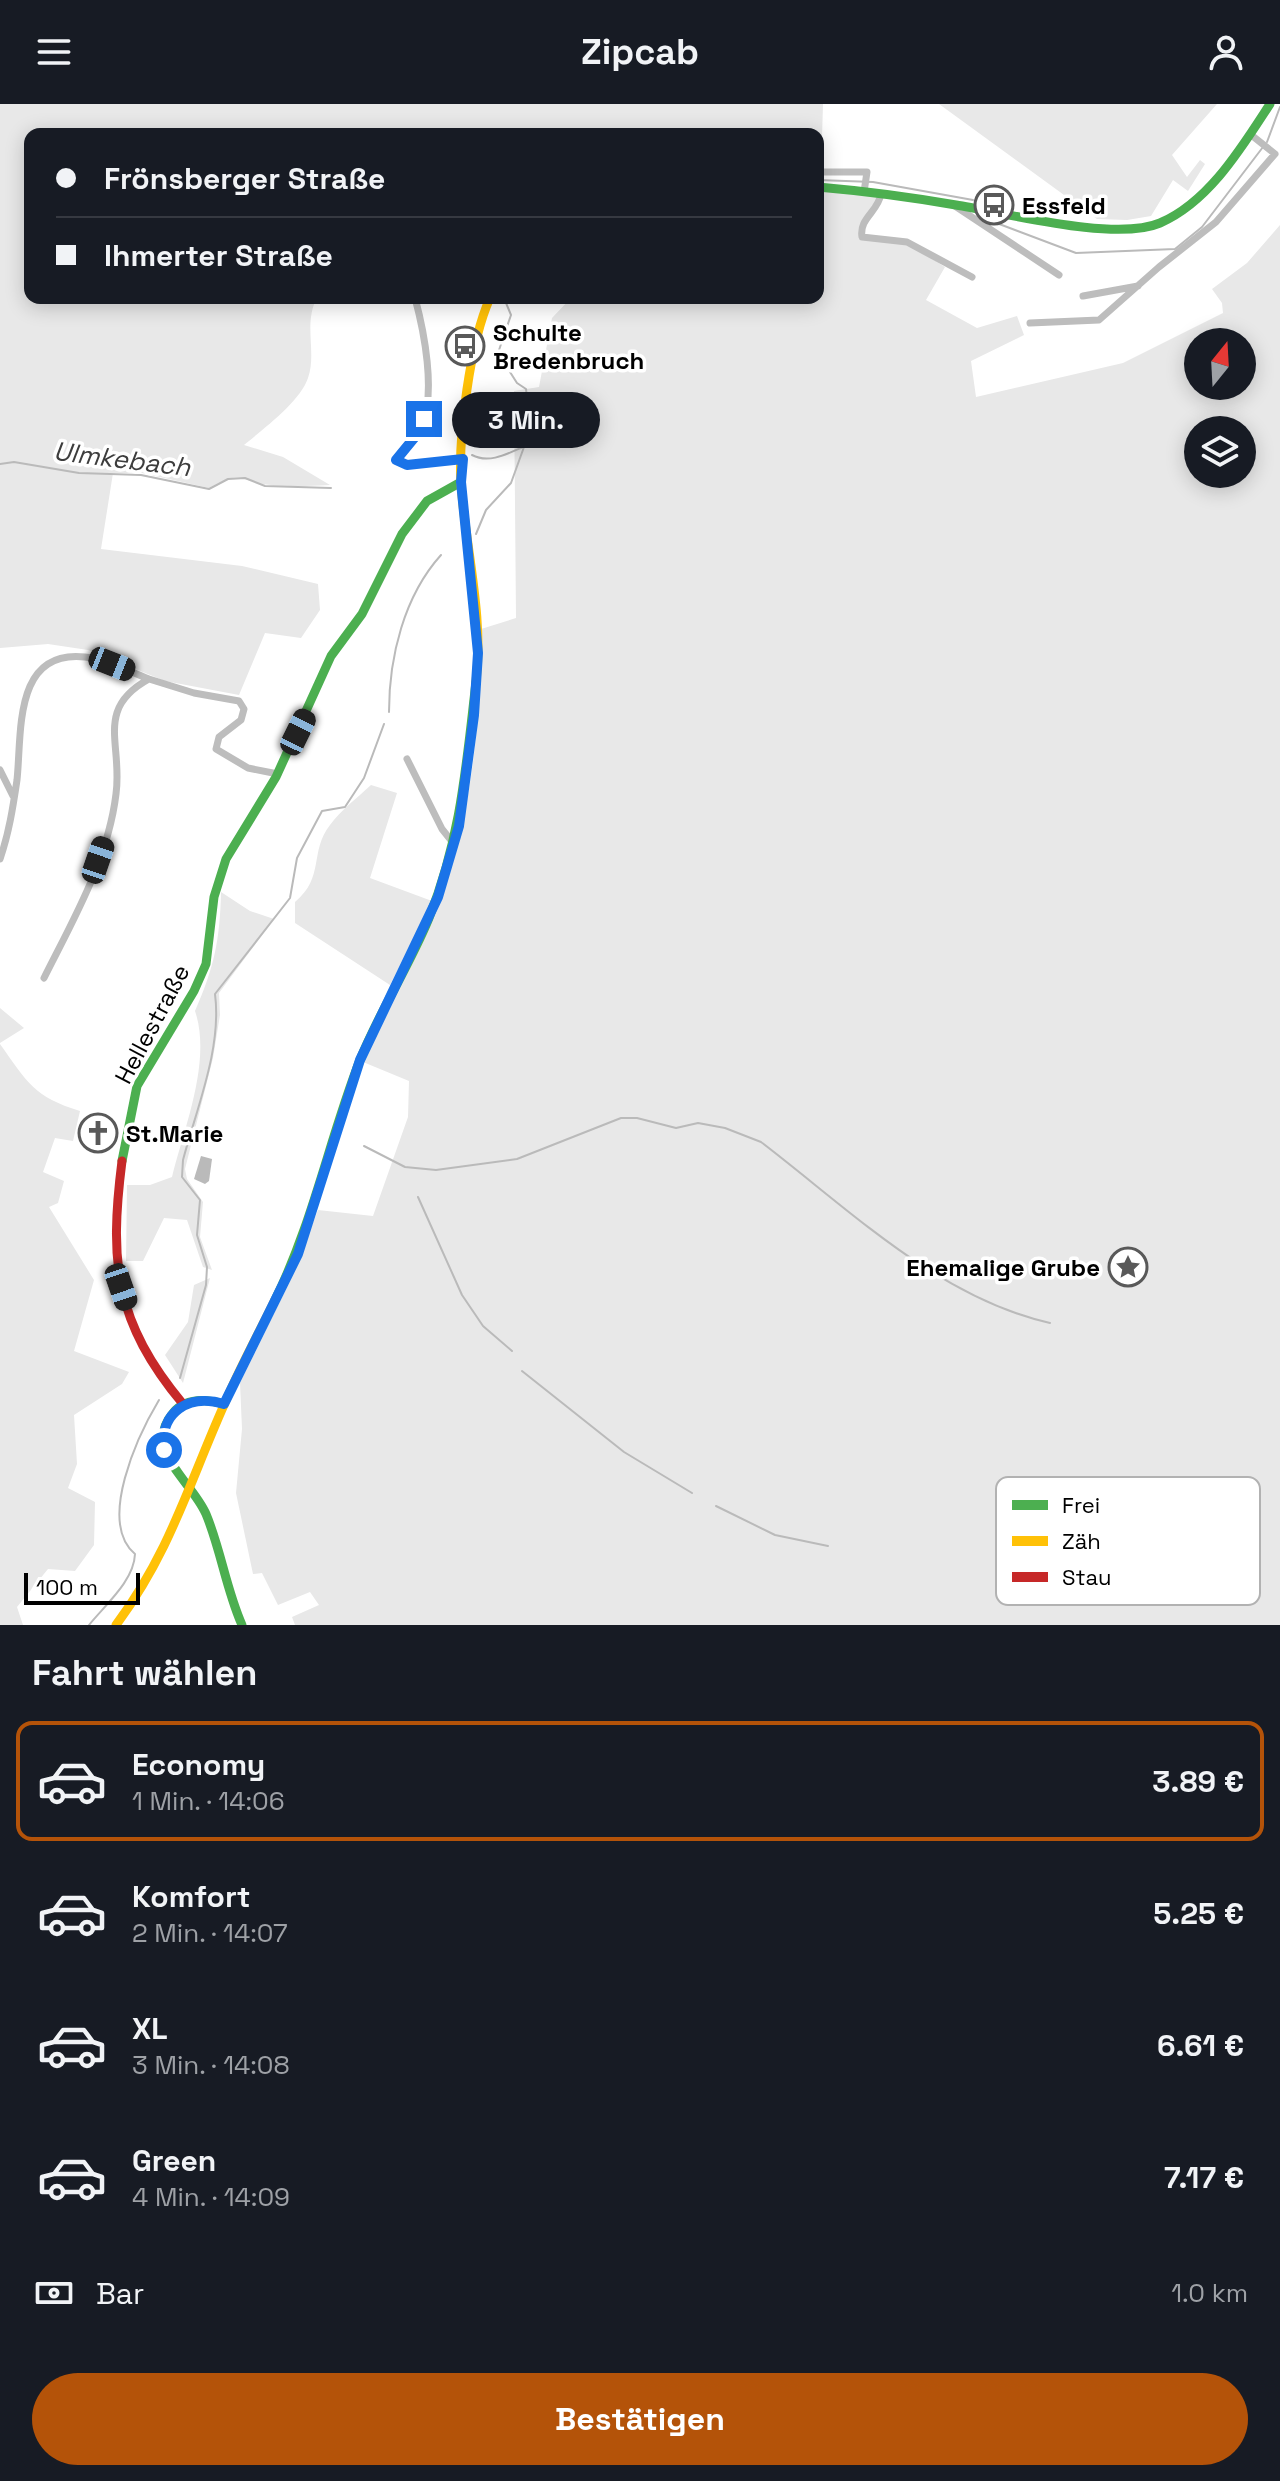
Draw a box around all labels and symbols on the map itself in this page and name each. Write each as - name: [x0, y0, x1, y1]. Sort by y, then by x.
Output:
- bus stop icon: Essfeld: [973, 184, 1015, 226]
- place label: Essfeld: [1022, 190, 1106, 221]
- place label: Schulte Bredenbruch: [493, 317, 644, 376]
- bus stop icon: Schulte Bredenbruch: [444, 325, 486, 367]
- north arrow: [1184, 328, 1256, 400]
- callout: 3 Min.: [452, 391, 600, 447]
- route end: [406, 401, 442, 437]
- water label: Ulmkebach: [52, 434, 193, 484]
- car: [85, 644, 139, 684]
- car: [277, 705, 319, 759]
- car: [79, 833, 117, 887]
- street label: Hellestraße: [108, 959, 196, 1089]
- church icon: St.Marie: [77, 1112, 119, 1154]
- place label: St.Marie: [126, 1118, 223, 1149]
- place icon: Ehemalige Grube: [1107, 1246, 1149, 1288]
- place label: Ehemalige Grube: [906, 1252, 1100, 1283]
- car: [102, 1260, 140, 1314]
- route start: [146, 1432, 182, 1468]
- legend: [996, 1477, 1260, 1605]
- text: Frei: [1062, 1491, 1100, 1519]
- text: Zäh: [1062, 1527, 1101, 1555]
- text: Stau: [1062, 1563, 1111, 1591]
- scale bar: [24, 1569, 140, 1605]

